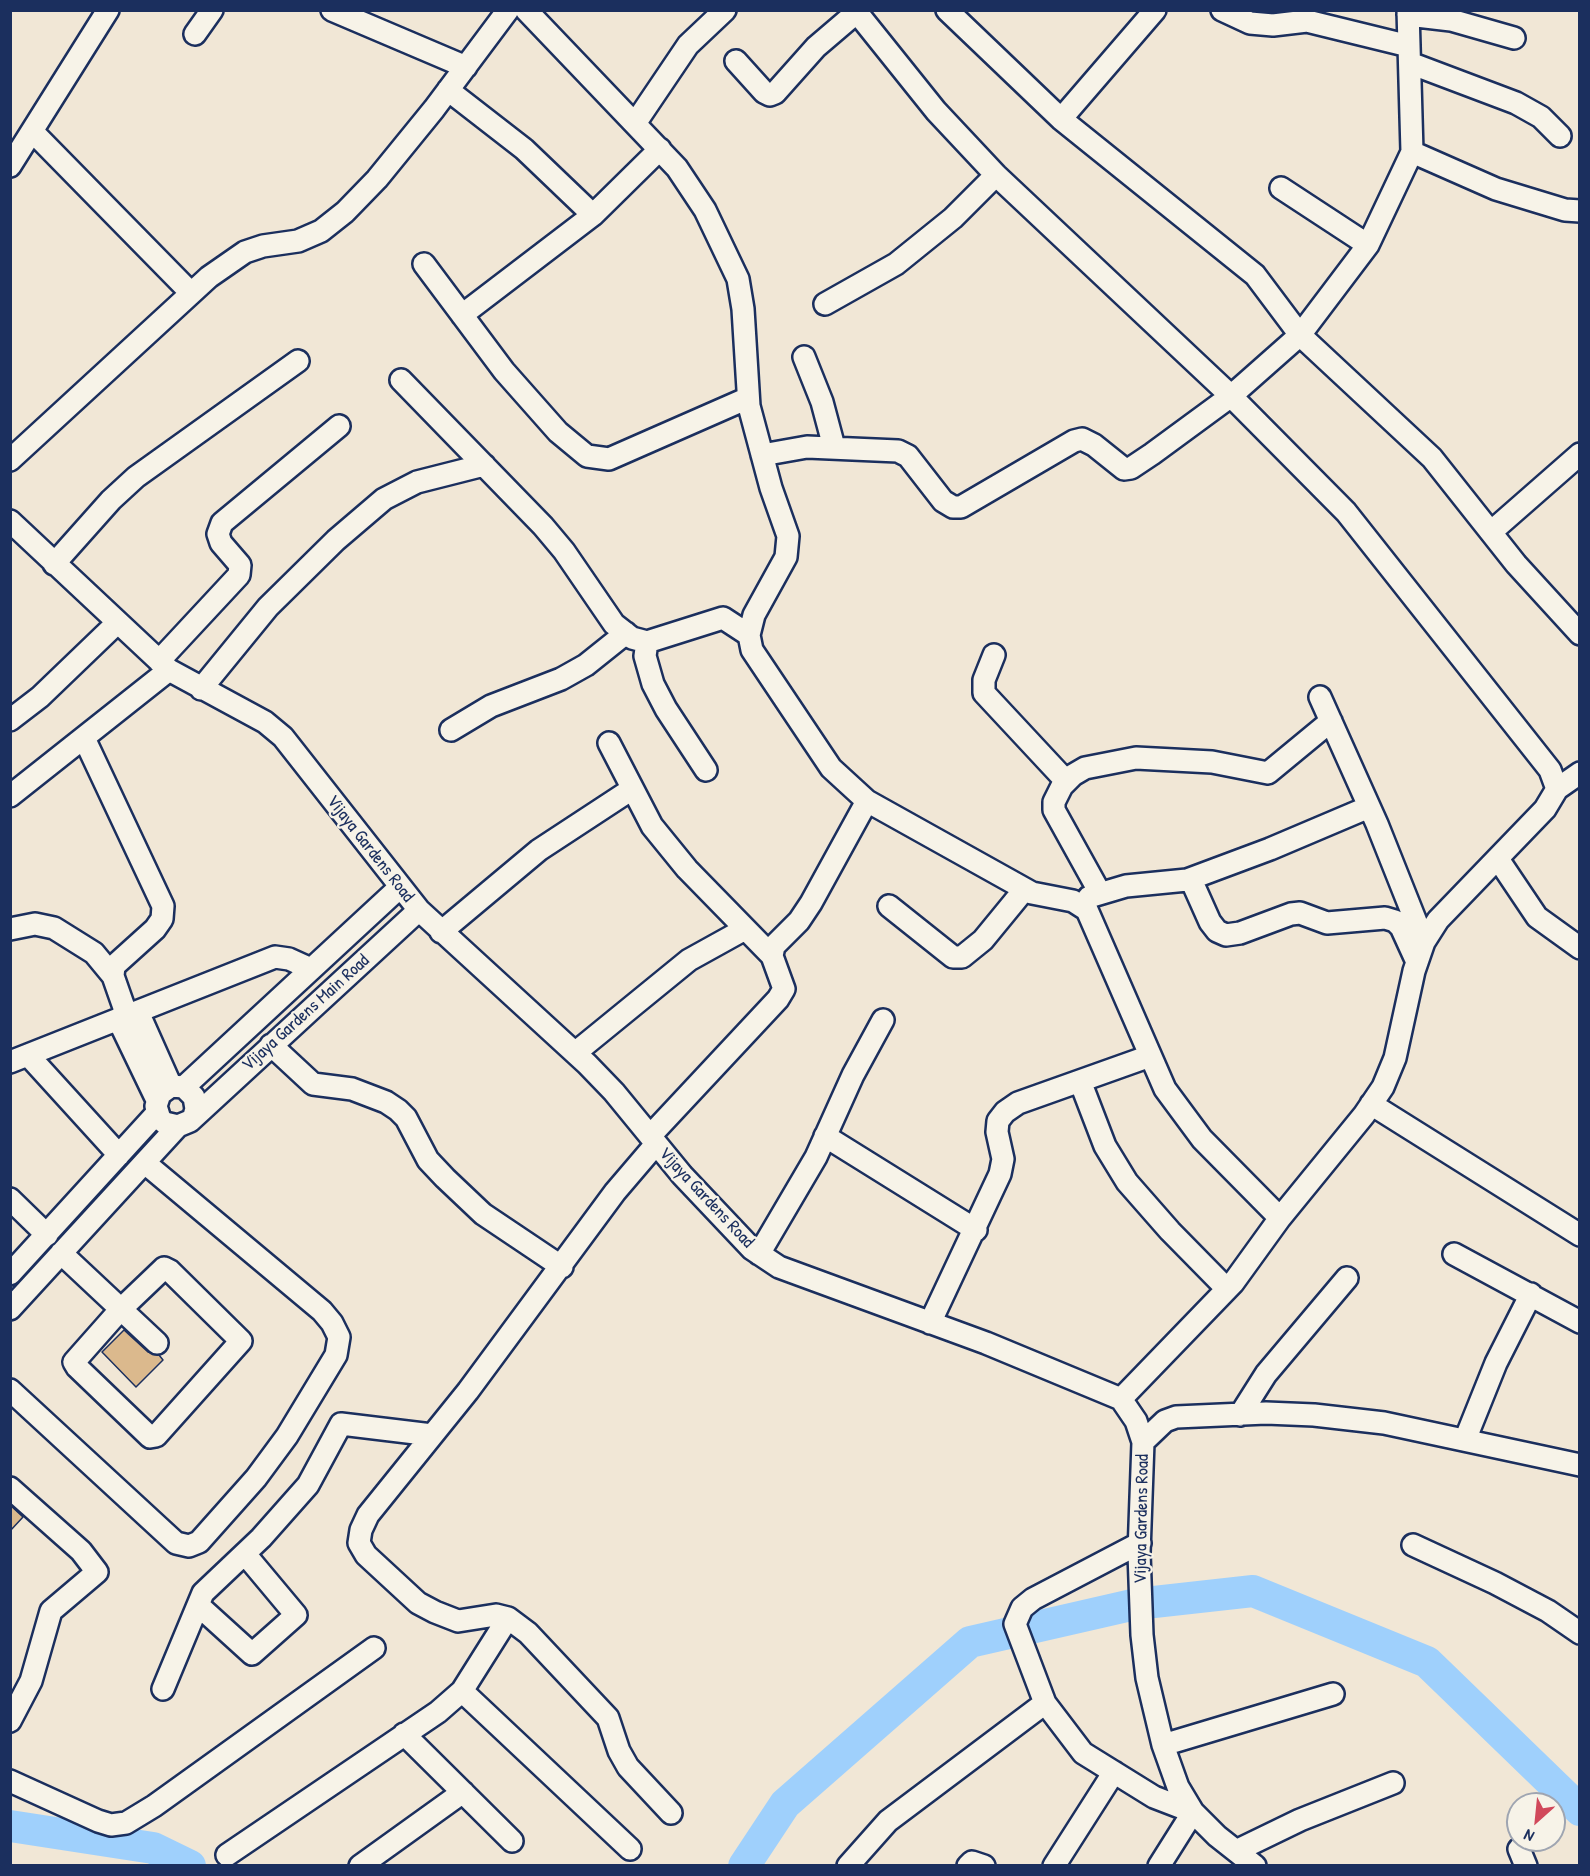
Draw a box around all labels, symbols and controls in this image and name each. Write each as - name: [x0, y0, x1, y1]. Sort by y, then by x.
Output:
- street label: Vijaya Gardens Road: [322, 791, 418, 907]
- street label: Vijaya Gardens Main Road: [238, 950, 374, 1076]
- street label: Vijaya Gardens Road: [654, 1143, 758, 1253]
- street label: Vijaya Gardens Road: [1130, 1454, 1154, 1584]
- north arrow: [1506, 1792, 1566, 1852]
- text: N: [1520, 1825, 1538, 1848]

